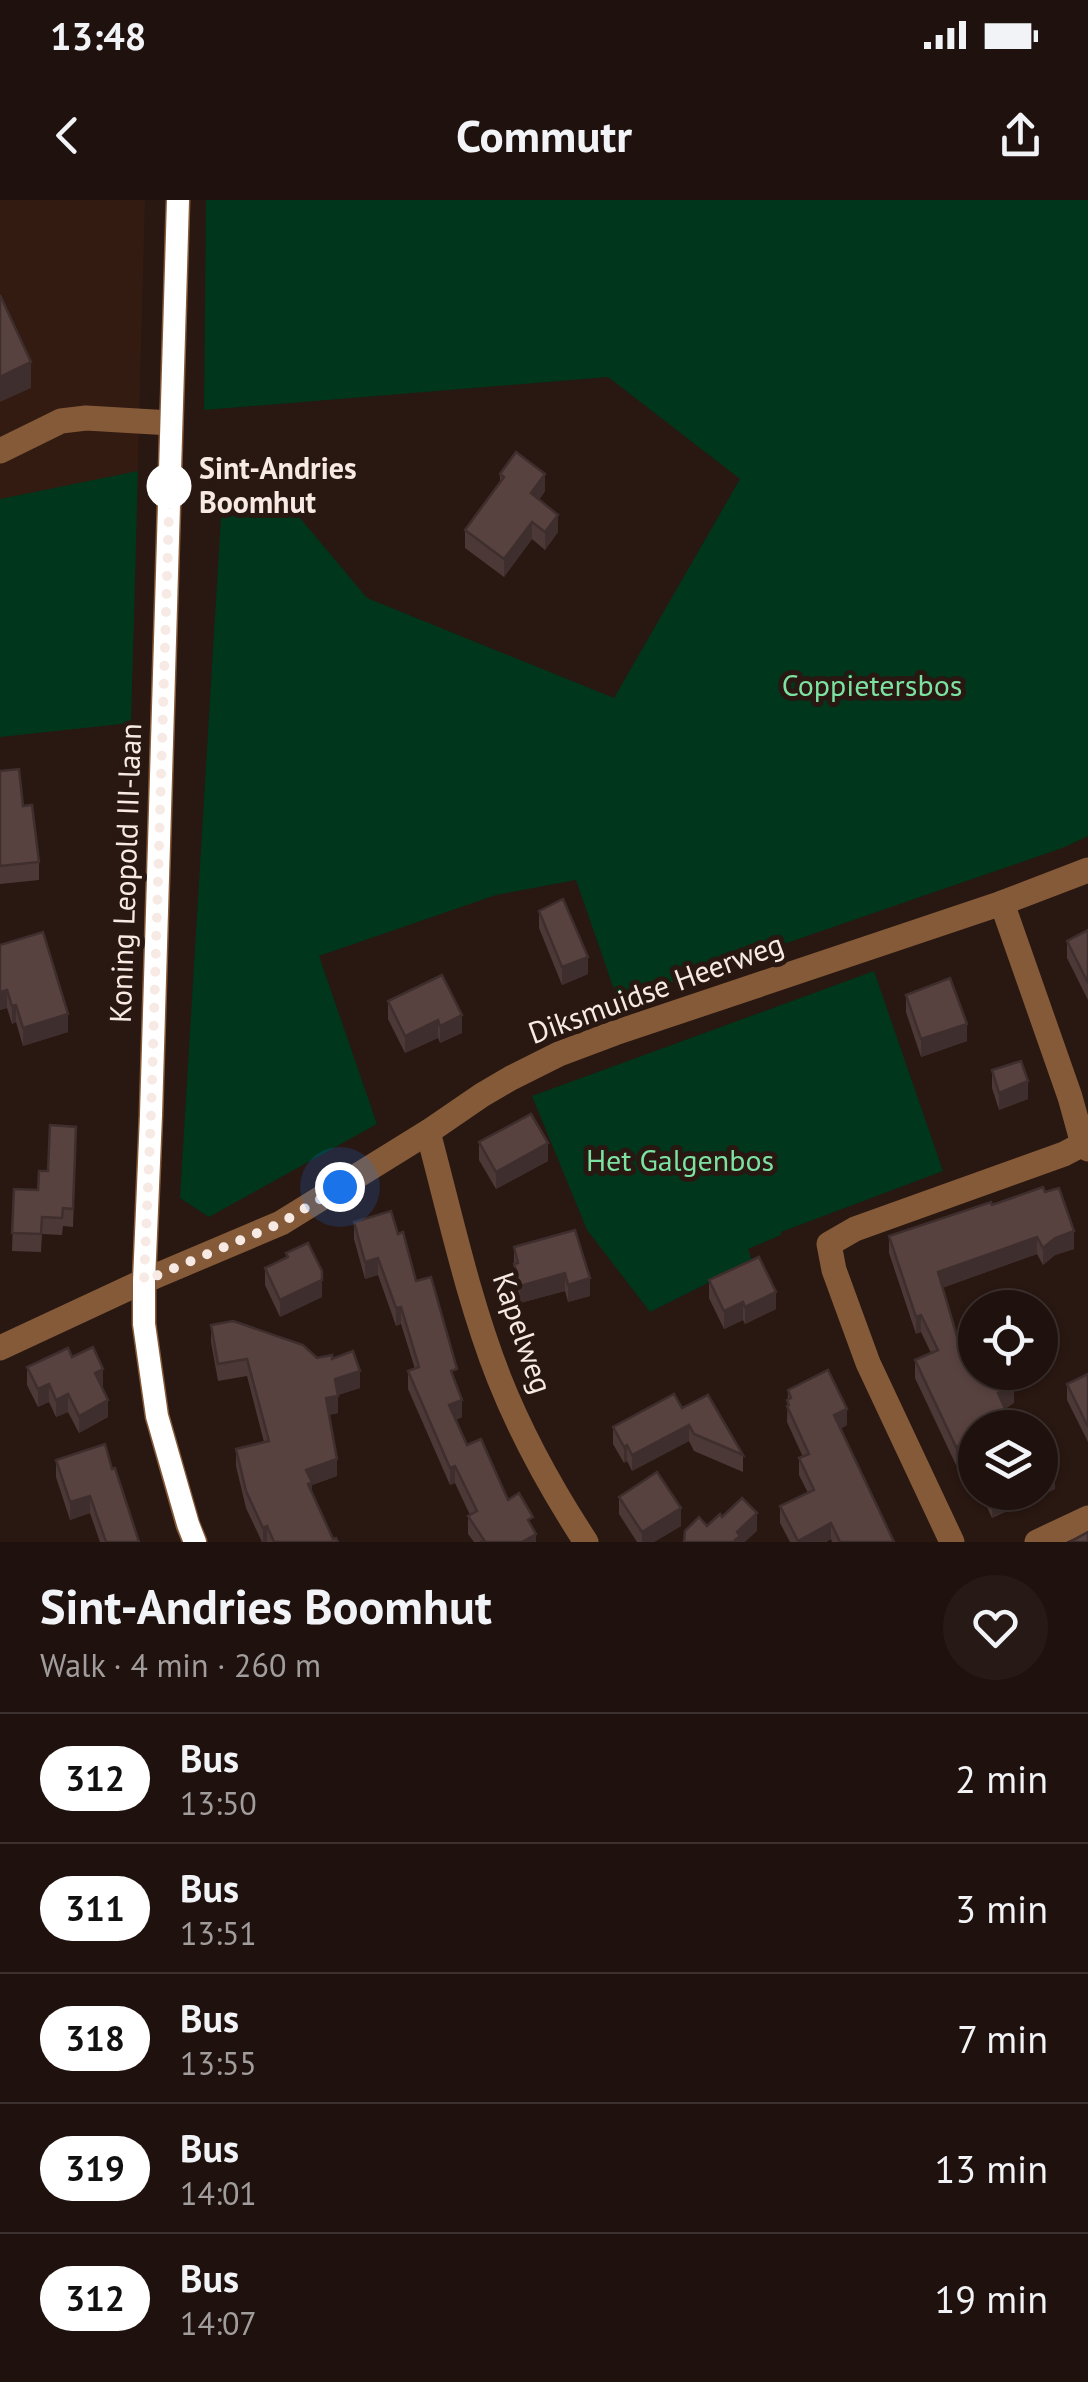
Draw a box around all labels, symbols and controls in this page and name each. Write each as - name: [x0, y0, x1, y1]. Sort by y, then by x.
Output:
- text: 13:48: [50, 11, 146, 60]
- text: Commutr: [456, 106, 632, 164]
- icon: back: [40, 108, 95, 163]
- icon: share: [993, 108, 1048, 163]
- place label: Sint-Andries Boomhut: [199, 448, 357, 521]
- marker: Sint-Andries Boomhut: [148, 465, 190, 507]
- park label: Coppietersbos: [782, 665, 962, 704]
- street label: Koning Leopold III-laan: [100, 722, 149, 1023]
- street label: Diksmuidse Heerweg: [523, 923, 788, 1052]
- park label: Het Galgenbos: [586, 1140, 774, 1179]
- your location: [315, 1162, 365, 1212]
- street label: Kapelweg: [485, 1267, 562, 1398]
- map controls: [958, 1290, 1058, 1510]
- button: locate: [958, 1290, 1058, 1390]
- button: layers: [958, 1410, 1058, 1510]
- text: Sint-Andries Boomhut: [40, 1575, 492, 1637]
- button: heart: [943, 1575, 1048, 1680]
- text: Walk · 4 min · 260 m: [40, 1644, 321, 1686]
- text: Bus: [180, 1733, 239, 1782]
- text: 2 min: [955, 1754, 1048, 1803]
- text: 312: [65, 1755, 125, 1801]
- text: 13:50: [180, 1782, 257, 1824]
- text: Bus: [180, 1863, 239, 1912]
- text: 3 min: [955, 1884, 1048, 1933]
- text: 311: [65, 1885, 125, 1931]
- text: 13:51: [180, 1912, 257, 1954]
- text: Bus: [180, 1993, 239, 2042]
- text: 7 min: [957, 2014, 1048, 2063]
- text: 318: [65, 2015, 125, 2061]
- text: 13:55: [180, 2042, 257, 2084]
- text: Bus: [180, 2123, 239, 2172]
- text: 13 min: [935, 2144, 1048, 2193]
- text: 319: [65, 2145, 125, 2191]
- text: 14:01: [180, 2172, 257, 2214]
- text: Bus: [180, 2253, 239, 2302]
- text: 19 min: [935, 2274, 1048, 2323]
- text: 312: [65, 2275, 125, 2321]
- text: 14:07: [180, 2302, 257, 2344]

